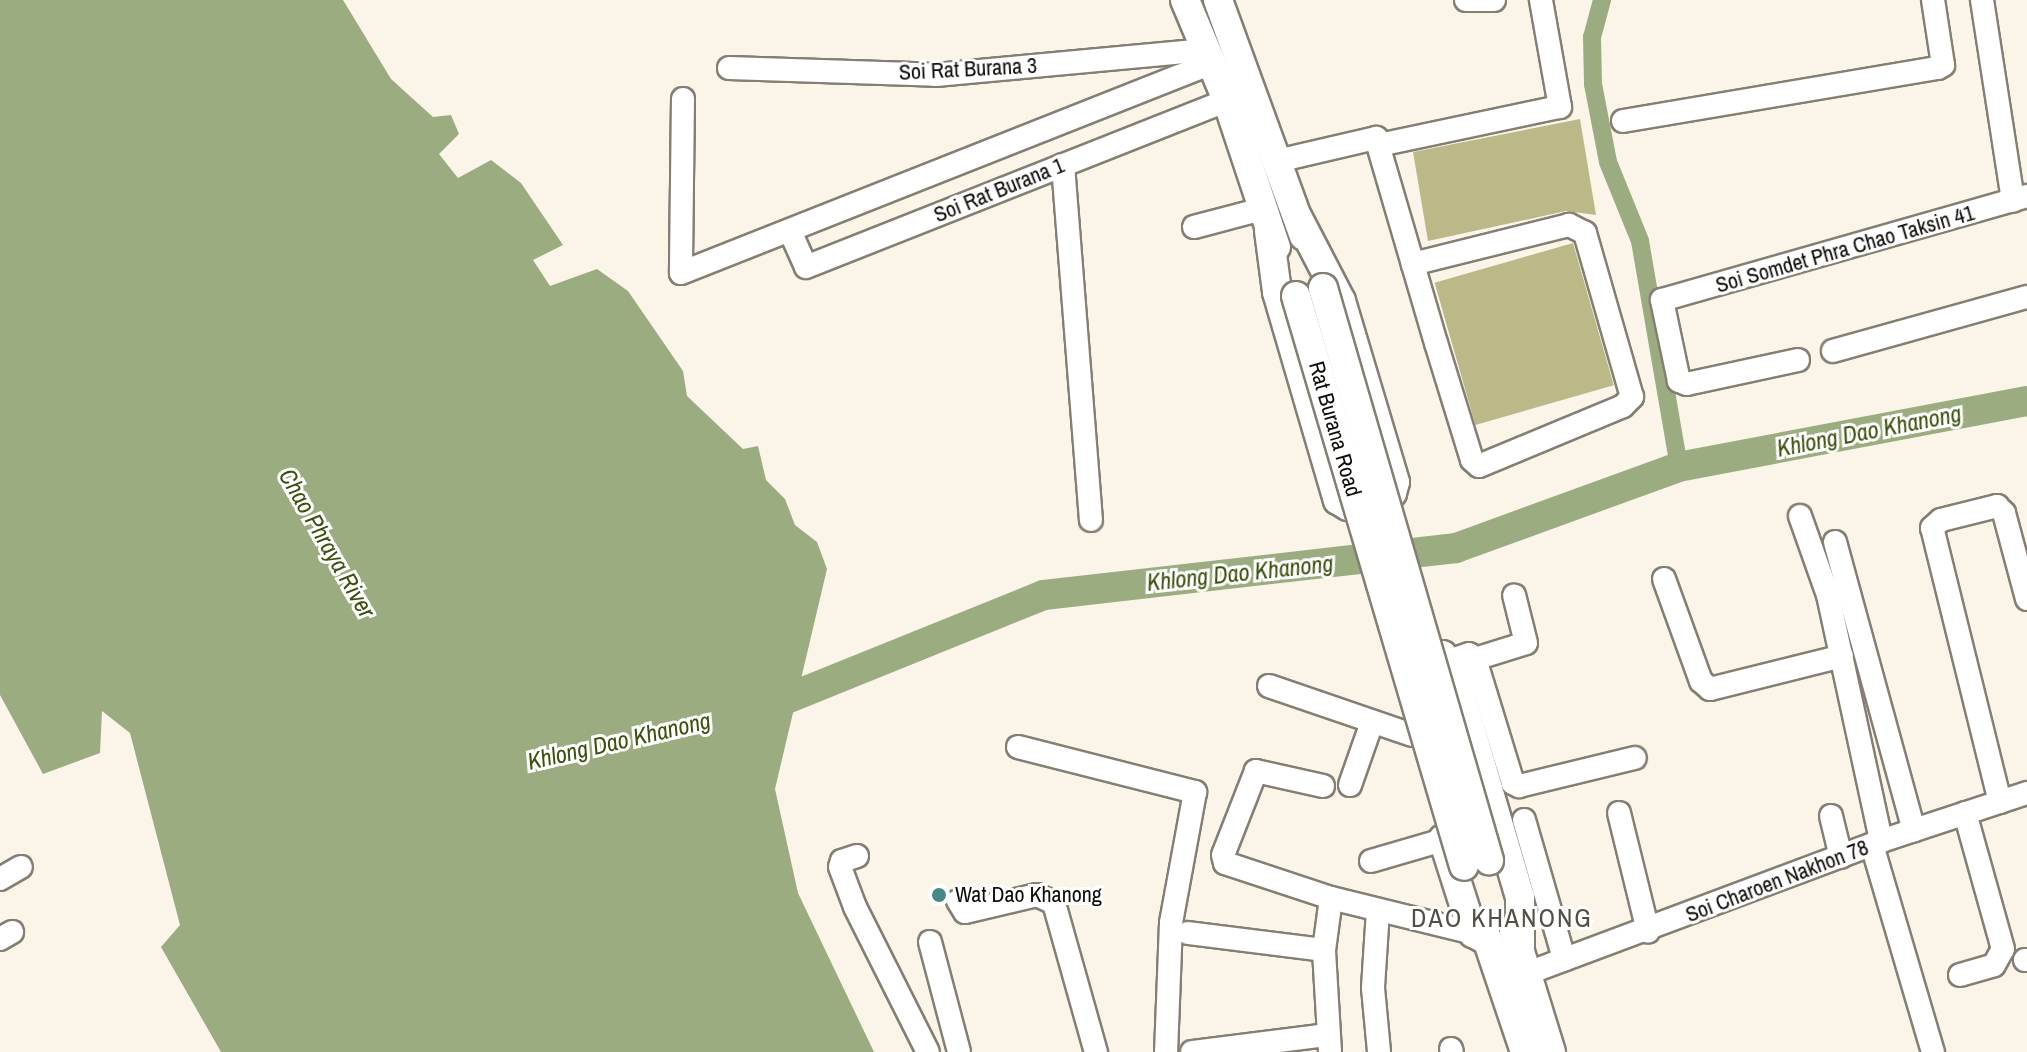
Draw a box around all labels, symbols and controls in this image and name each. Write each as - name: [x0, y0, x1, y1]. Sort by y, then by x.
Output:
- street label: Soi Rat Burana 3: [898, 52, 1038, 86]
- street label: Soi Rat Burana 1: [930, 152, 1068, 228]
- street label: Soi Somdet Phra Chao Taksin 41: [1712, 199, 1978, 299]
- street label: Rat Burana Road: [1303, 358, 1367, 500]
- water label: Khlong Dao Khanong: [1774, 399, 1964, 463]
- water label: Chao Phraya River: [273, 463, 381, 623]
- water label: Khlong Dao Khanong: [1145, 549, 1335, 597]
- water label: Khlong Dao Khanong: [525, 706, 713, 776]
- street label: Soi Charoen Nakhon 78: [1682, 834, 1872, 928]
- place label: Wat Dao Khanong: [955, 882, 1102, 908]
- marker: Wat Dao Khanong: [930, 886, 948, 904]
- district label: DAO KHANONG: [1411, 902, 1593, 934]

